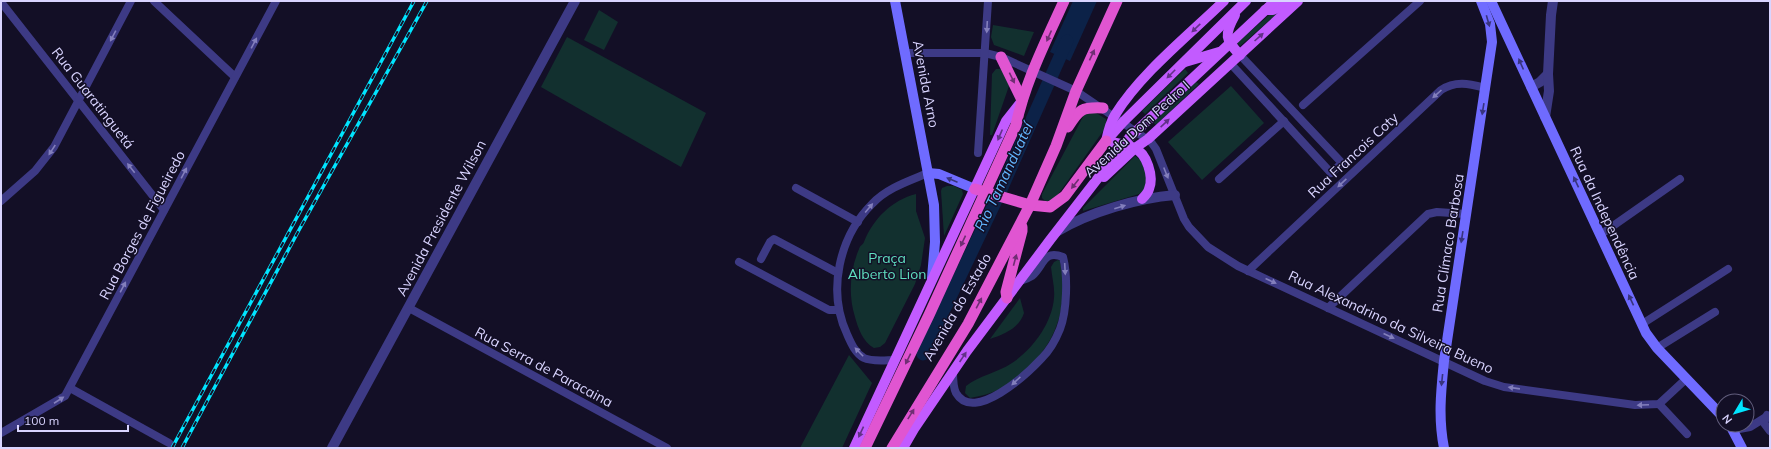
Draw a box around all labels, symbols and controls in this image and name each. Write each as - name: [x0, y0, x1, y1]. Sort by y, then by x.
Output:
- one-way arrow: [1485, 15, 1491, 27]
- one-way arrow: [984, 21, 990, 34]
- one-way arrow: [1191, 23, 1201, 33]
- one-way arrow: [110, 30, 116, 41]
- one-way arrow: [1045, 30, 1051, 42]
- one-way arrow: [1254, 33, 1264, 42]
- one-way arrow: [250, 37, 257, 49]
- street label: Avenida Arno: [909, 39, 943, 129]
- street label: Rua Guaratinguetá: [48, 44, 138, 152]
- one-way arrow: [1089, 50, 1095, 61]
- one-way arrow: [1518, 58, 1524, 70]
- one-way arrow: [1166, 69, 1176, 79]
- one-way arrow: [1009, 73, 1015, 84]
- street label: Avenida Dom Pedro I: [1080, 77, 1194, 181]
- one-way arrow: [1432, 89, 1442, 99]
- one-way arrow: [1480, 103, 1486, 115]
- street label: Rua Francois Coty: [1304, 108, 1402, 202]
- water label: Rio Tamanduateí: [970, 117, 1038, 234]
- one-way arrow: [1160, 119, 1170, 128]
- one-way arrow: [997, 129, 1003, 141]
- street label: Avenida Presidente Wilson: [392, 137, 490, 299]
- street label: Rua da Independência: [1566, 143, 1644, 283]
- one-way arrow: [48, 144, 55, 156]
- street label: Rua Borges de Figueiredo: [95, 147, 189, 303]
- one-way arrow: [127, 163, 136, 174]
- one-way arrow: [181, 167, 188, 179]
- one-way arrow: [1164, 168, 1170, 180]
- street label: Rua Clímaco Barbosa: [1428, 172, 1468, 314]
- one-way arrow: [1573, 176, 1579, 188]
- one-way arrow: [946, 177, 957, 183]
- one-way arrow: [1070, 178, 1079, 189]
- one-way arrow: [1337, 178, 1347, 187]
- one-way arrow: [864, 202, 873, 213]
- one-way arrow: [1114, 203, 1126, 209]
- one-way arrow: [1459, 231, 1465, 243]
- one-way arrow: [960, 235, 966, 246]
- park label: Praça Alberto Lion: [848, 249, 926, 283]
- street label: Avenida do Estado: [919, 250, 995, 364]
- one-way arrow: [1012, 254, 1018, 266]
- one-way arrow: [1062, 263, 1068, 276]
- street label: Rua Alexandrino da Silveira Bueno: [1286, 266, 1496, 378]
- one-way arrow: [1265, 278, 1277, 284]
- one-way arrow: [120, 282, 127, 293]
- one-way arrow: [1628, 294, 1634, 306]
- one-way arrow: [976, 297, 982, 309]
- street label: Rua Serra de Paracaina: [472, 323, 616, 411]
- one-way arrow: [1383, 333, 1395, 339]
- one-way arrow: [854, 347, 863, 357]
- one-way arrow: [959, 352, 967, 362]
- one-way arrow: [905, 353, 911, 364]
- one-way arrow: [1439, 374, 1445, 386]
- one-way arrow: [1011, 377, 1021, 386]
- one-way arrow: [1508, 385, 1520, 391]
- north arrow: [1715, 393, 1755, 433]
- one-way arrow: [53, 396, 65, 403]
- one-way arrow: [1636, 402, 1649, 408]
- scale bar: [18, 407, 128, 433]
- one-way arrow: [908, 408, 915, 420]
- text: N: [1719, 412, 1735, 427]
- text: 100 m: [24, 413, 59, 428]
- one-way arrow: [858, 426, 864, 437]

